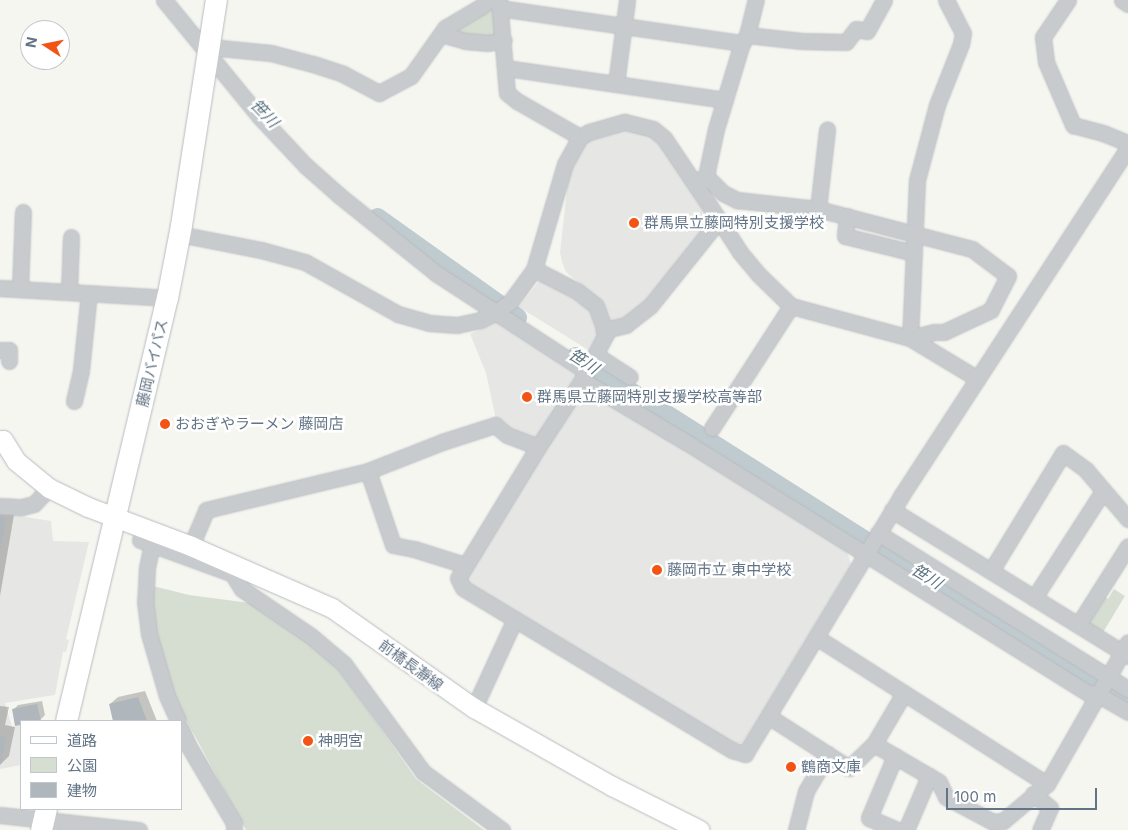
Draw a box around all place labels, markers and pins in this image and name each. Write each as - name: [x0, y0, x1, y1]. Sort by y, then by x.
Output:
- place label: 群馬県立藤岡特別支援学校: [644, 214, 824, 232]
- marker: 群馬県立藤岡特別支援学校: [628, 217, 640, 229]
- place label: 群馬県立藤岡特別支援学校高等部: [537, 388, 762, 406]
- marker: 群馬県立藤岡特別支援学校高等部: [521, 391, 533, 403]
- place label: おおぎやラーメン 藤岡店: [175, 415, 344, 433]
- marker: おおぎやラーメン 藤岡店: [159, 418, 171, 430]
- place label: 藤岡市立 東中学校: [667, 561, 791, 579]
- marker: 藤岡市立 東中学校: [651, 564, 663, 576]
- place label: 神明宮: [318, 732, 363, 750]
- marker: 神明宮: [302, 735, 314, 747]
- place label: 鶴商文庫: [801, 758, 861, 776]
- marker: 鶴商文庫: [785, 761, 797, 773]

